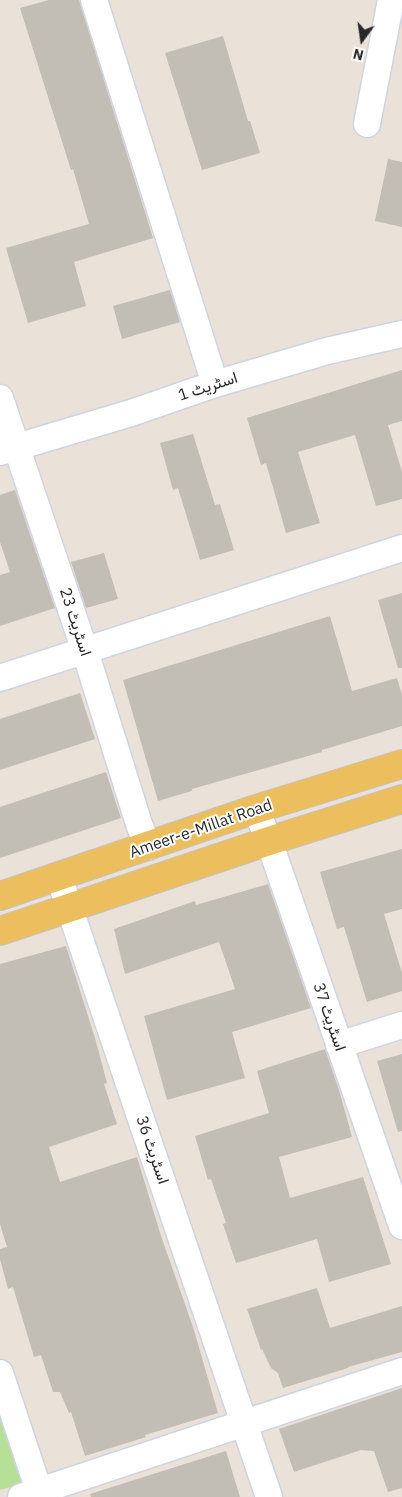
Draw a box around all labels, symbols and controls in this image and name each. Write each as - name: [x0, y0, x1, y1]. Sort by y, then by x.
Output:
- north arrow: [337, 15, 387, 65]
- text: N: [351, 45, 365, 65]
- street label: اسٹریٹ 1: [176, 368, 240, 406]
- street label: اسٹریٹ 23: [55, 585, 95, 659]
- street label: Ameer-e-Millat Road: [127, 796, 275, 862]
- street label: اسٹریٹ 37: [308, 980, 350, 1054]
- street label: اسٹریٹ 36: [131, 1113, 173, 1187]

